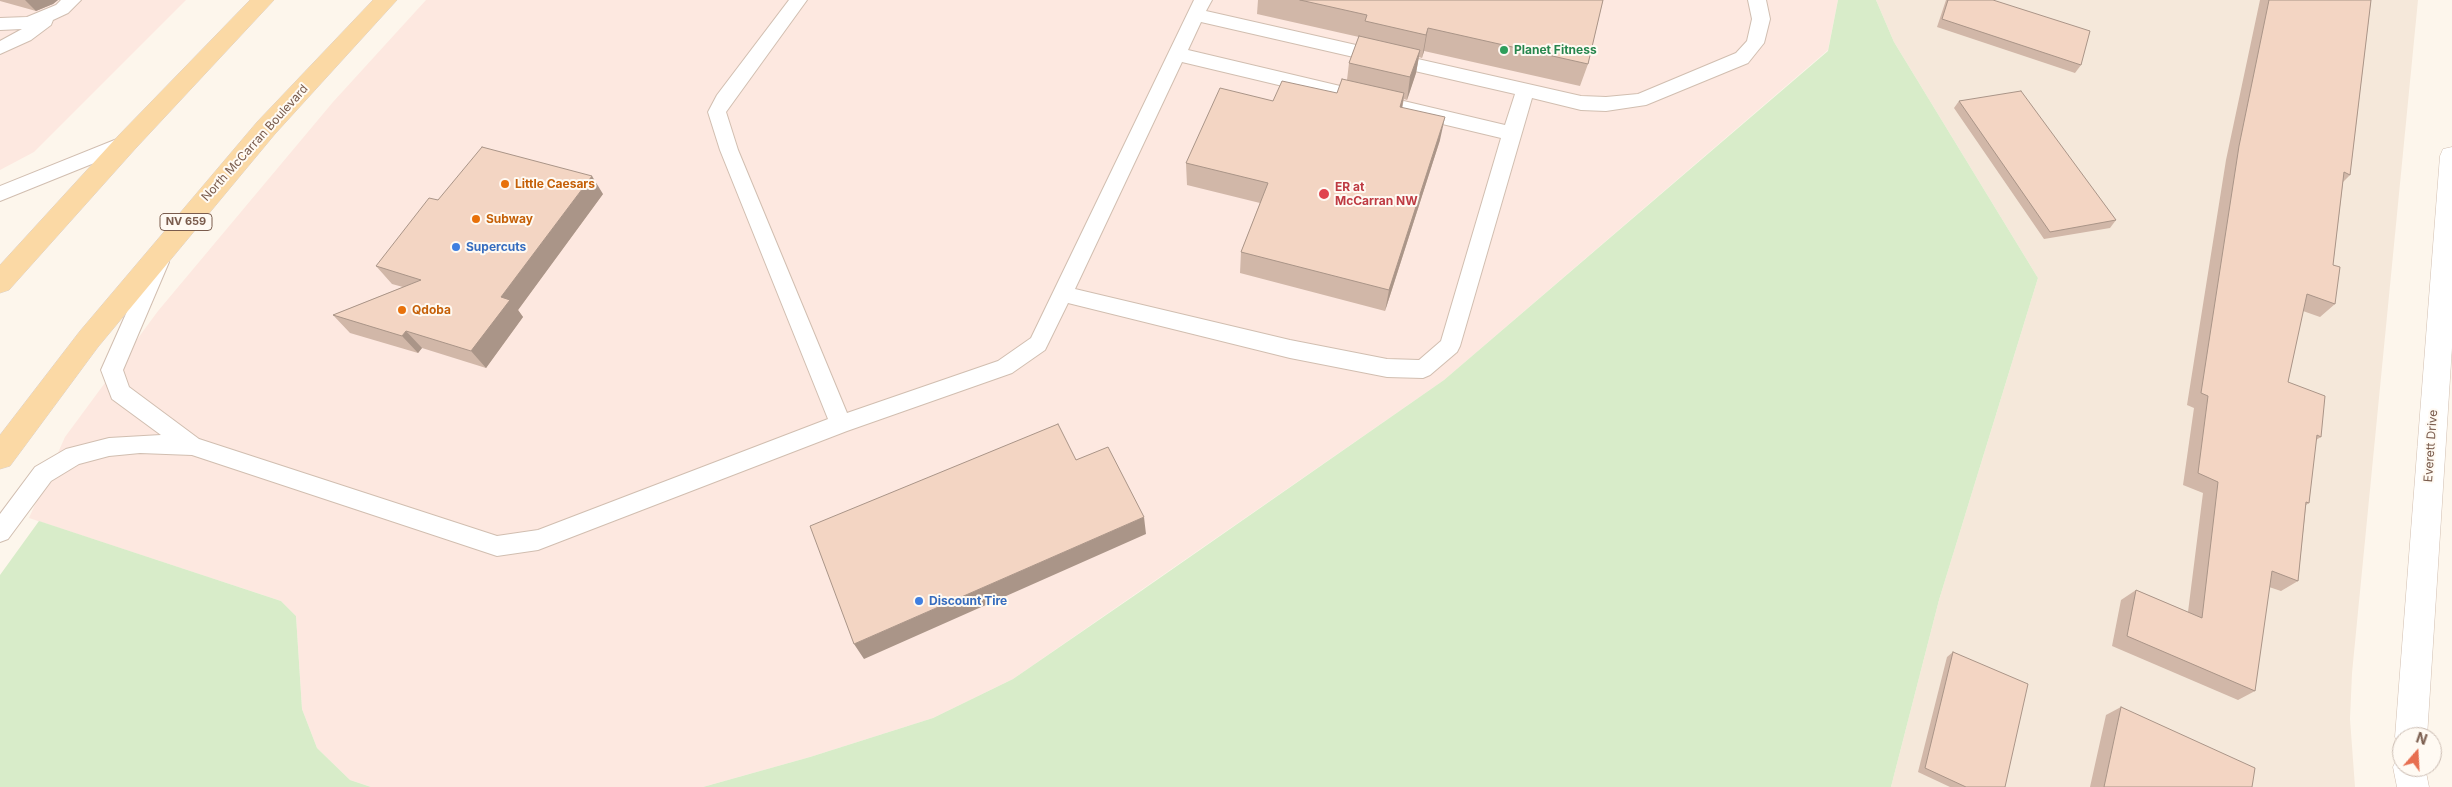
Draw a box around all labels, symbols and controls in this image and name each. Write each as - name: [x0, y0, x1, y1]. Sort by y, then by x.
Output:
- place label: Planet Fitness: [1514, 43, 1597, 57]
- marker: Planet Fitness: [1498, 44, 1510, 56]
- street label: North McCarran Boulevard: [199, 82, 311, 204]
- place label: Little Caesars: [515, 177, 595, 191]
- marker: Little Caesars: [499, 178, 511, 190]
- place label: ER at McCarran NW: [1335, 180, 1418, 208]
- marker: ER at McCarran NW: [1317, 187, 1331, 201]
- place label: Subway: [486, 212, 533, 226]
- road number: NV 659: [160, 213, 212, 230]
- marker: Subway: [470, 213, 482, 225]
- place label: Supercuts: [466, 240, 526, 254]
- marker: Supercuts: [450, 241, 462, 253]
- place label: Qdoba: [412, 303, 451, 317]
- marker: Qdoba: [396, 304, 408, 316]
- street label: Everett Drive: [2421, 409, 2441, 483]
- place label: Discount Tire: [929, 594, 1007, 608]
- marker: Discount Tire: [913, 595, 925, 607]
- north arrow: [2392, 727, 2442, 777]
- text: N: [2414, 729, 2430, 748]

